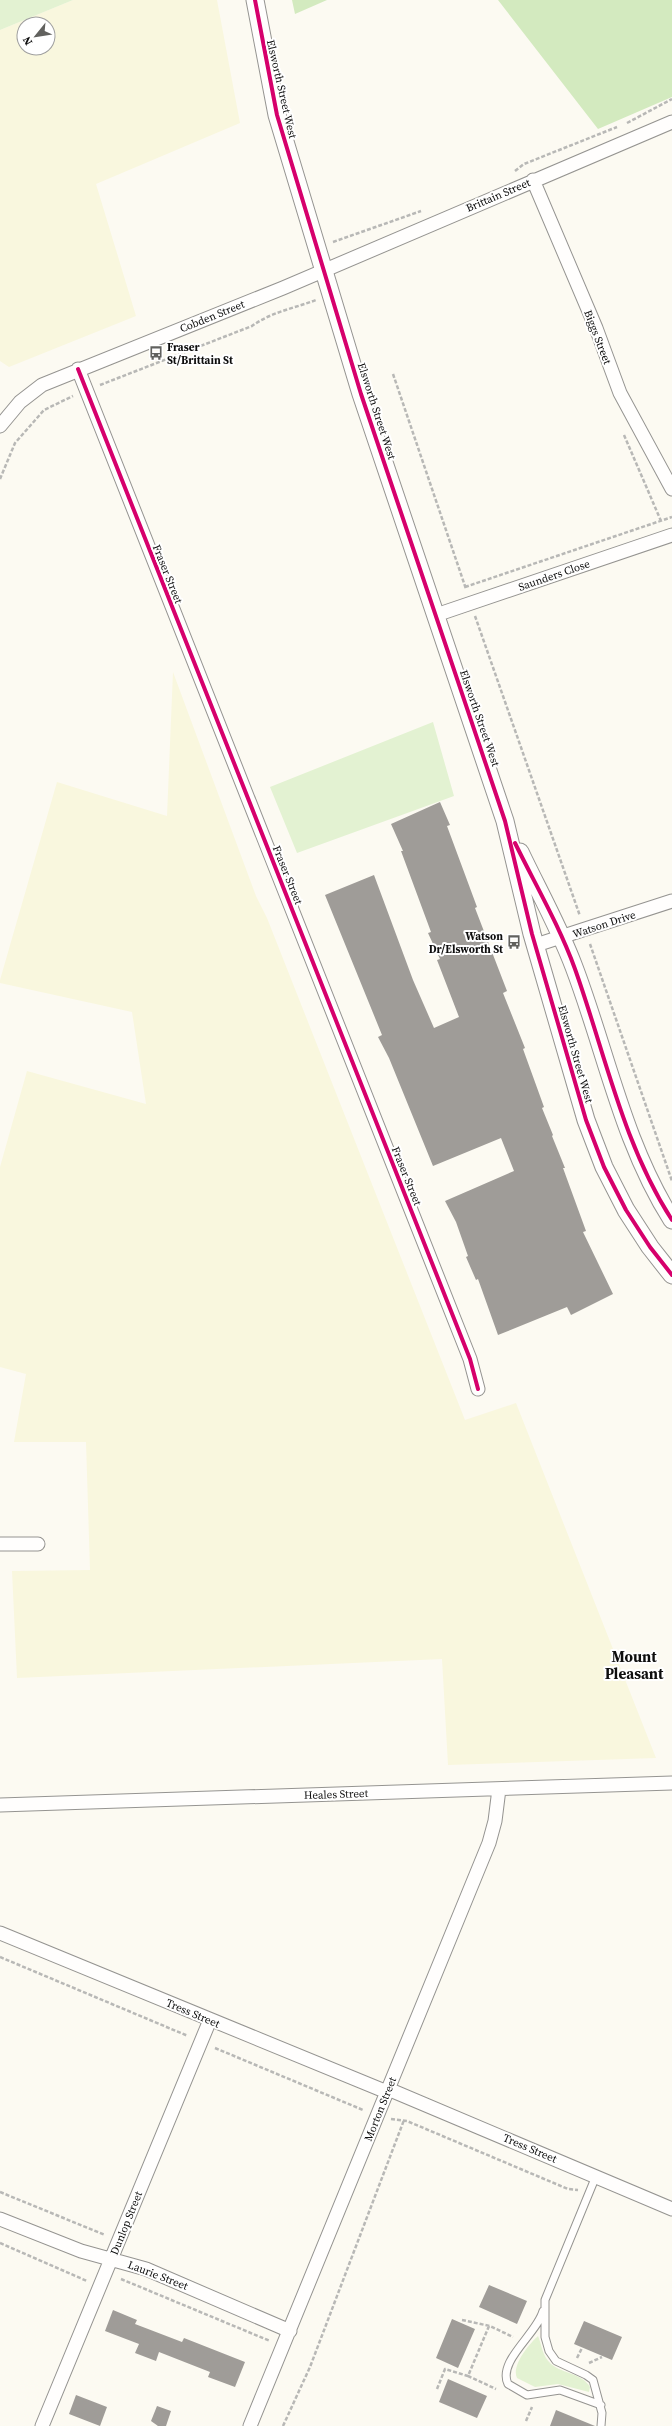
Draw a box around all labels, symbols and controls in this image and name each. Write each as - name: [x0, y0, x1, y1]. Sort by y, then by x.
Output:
- north arrow: [16, 16, 56, 56]
- text: N: [19, 34, 36, 48]
- street label: Elsworth Street West: [263, 38, 300, 140]
- street label: Brittain Street: [464, 175, 533, 216]
- street label: Cobden Street: [178, 296, 247, 336]
- street label: Biggs Street: [580, 308, 615, 367]
- place label: Fraser St/Brittain St: [167, 340, 234, 368]
- bus stop icon: Fraser St/Brittain St: [148, 345, 164, 361]
- street label: Elsworth Street West: [354, 361, 399, 462]
- street label: Fraser Street: [149, 542, 186, 606]
- street label: Saunders Close: [516, 556, 592, 595]
- street label: Elsworth Street West: [456, 668, 503, 769]
- street label: Fraser Street: [269, 843, 306, 907]
- street label: Watson Drive: [571, 907, 638, 942]
- place label: Watson Dr/Elsworth St: [429, 929, 504, 957]
- bus stop icon: Watson Dr/Elsworth St: [506, 934, 522, 950]
- street label: Elsworth Street West: [554, 1004, 597, 1105]
- street label: Fraser Street: [388, 1144, 425, 1208]
- district label: Mount Pleasant: [605, 1646, 664, 1684]
- street label: Heales Street: [304, 1786, 369, 1803]
- street label: Tress Street: [164, 1995, 222, 2032]
- street label: Morton Street: [361, 2075, 400, 2143]
- street label: Tress Street: [501, 2130, 559, 2167]
- street label: Dunlop Street: [107, 2189, 146, 2257]
- street label: Laurie Street: [126, 2257, 190, 2294]

